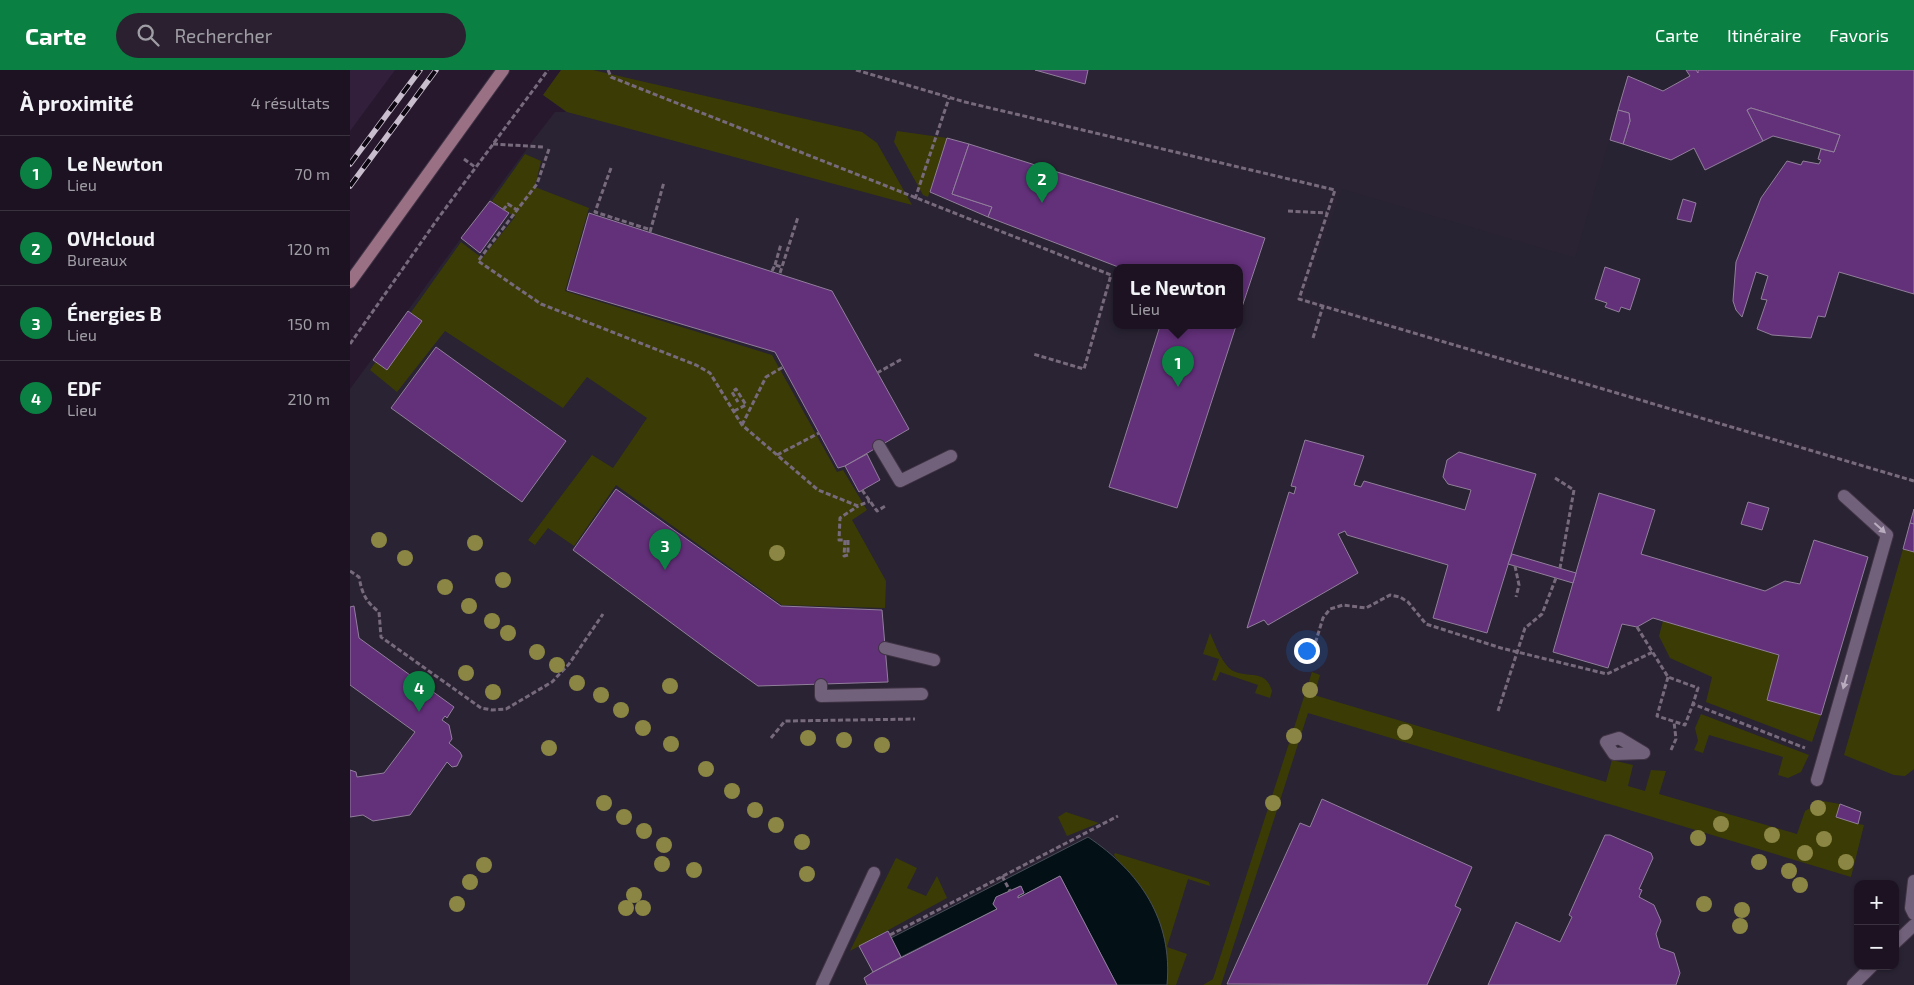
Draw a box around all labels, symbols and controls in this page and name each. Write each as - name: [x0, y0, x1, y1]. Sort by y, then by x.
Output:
- search box: [116, 13, 466, 58]
- text: Carte: [25, 21, 86, 50]
- icon: search: [134, 21, 162, 49]
- text: Rechercher: [174, 24, 272, 47]
- text: Carte: [1655, 24, 1699, 46]
- text: Itinéraire: [1727, 24, 1801, 46]
- text: Favoris: [1829, 24, 1889, 46]
- text: À proximité: [20, 90, 134, 115]
- text: 4 résultats: [251, 93, 330, 112]
- text: Le Newton: [67, 152, 163, 175]
- pin: 2: [1026, 162, 1058, 203]
- text: 1: [33, 164, 39, 183]
- text: 70 m: [295, 164, 330, 183]
- text: Lieu: [67, 175, 97, 194]
- text: OVHcloud: [67, 227, 155, 250]
- text: 2: [31, 239, 41, 258]
- text: 120 m: [287, 239, 330, 258]
- text: Bureaux: [67, 250, 127, 269]
- popup: [1113, 264, 1243, 329]
- text: Le Newton: [1130, 276, 1226, 299]
- text: Lieu: [1130, 299, 1160, 318]
- text: Énergies B: [67, 302, 162, 325]
- text: 3: [31, 314, 41, 333]
- text: 150 m: [288, 314, 330, 333]
- text: Lieu: [67, 325, 97, 344]
- pin: 1: [1162, 346, 1194, 387]
- text: EDF: [67, 377, 102, 400]
- text: 4: [31, 389, 41, 408]
- text: 210 m: [287, 389, 330, 408]
- text: Lieu: [67, 400, 97, 419]
- one-way arrow: [1874, 523, 1887, 534]
- pin: 3: [649, 529, 681, 570]
- your location: [1294, 638, 1320, 664]
- pin: 4: [403, 671, 435, 712]
- one-way arrow: [1841, 674, 1849, 689]
- map controls: [1854, 880, 1899, 970]
- button: +: [1854, 880, 1899, 925]
- button: −: [1854, 925, 1899, 970]

